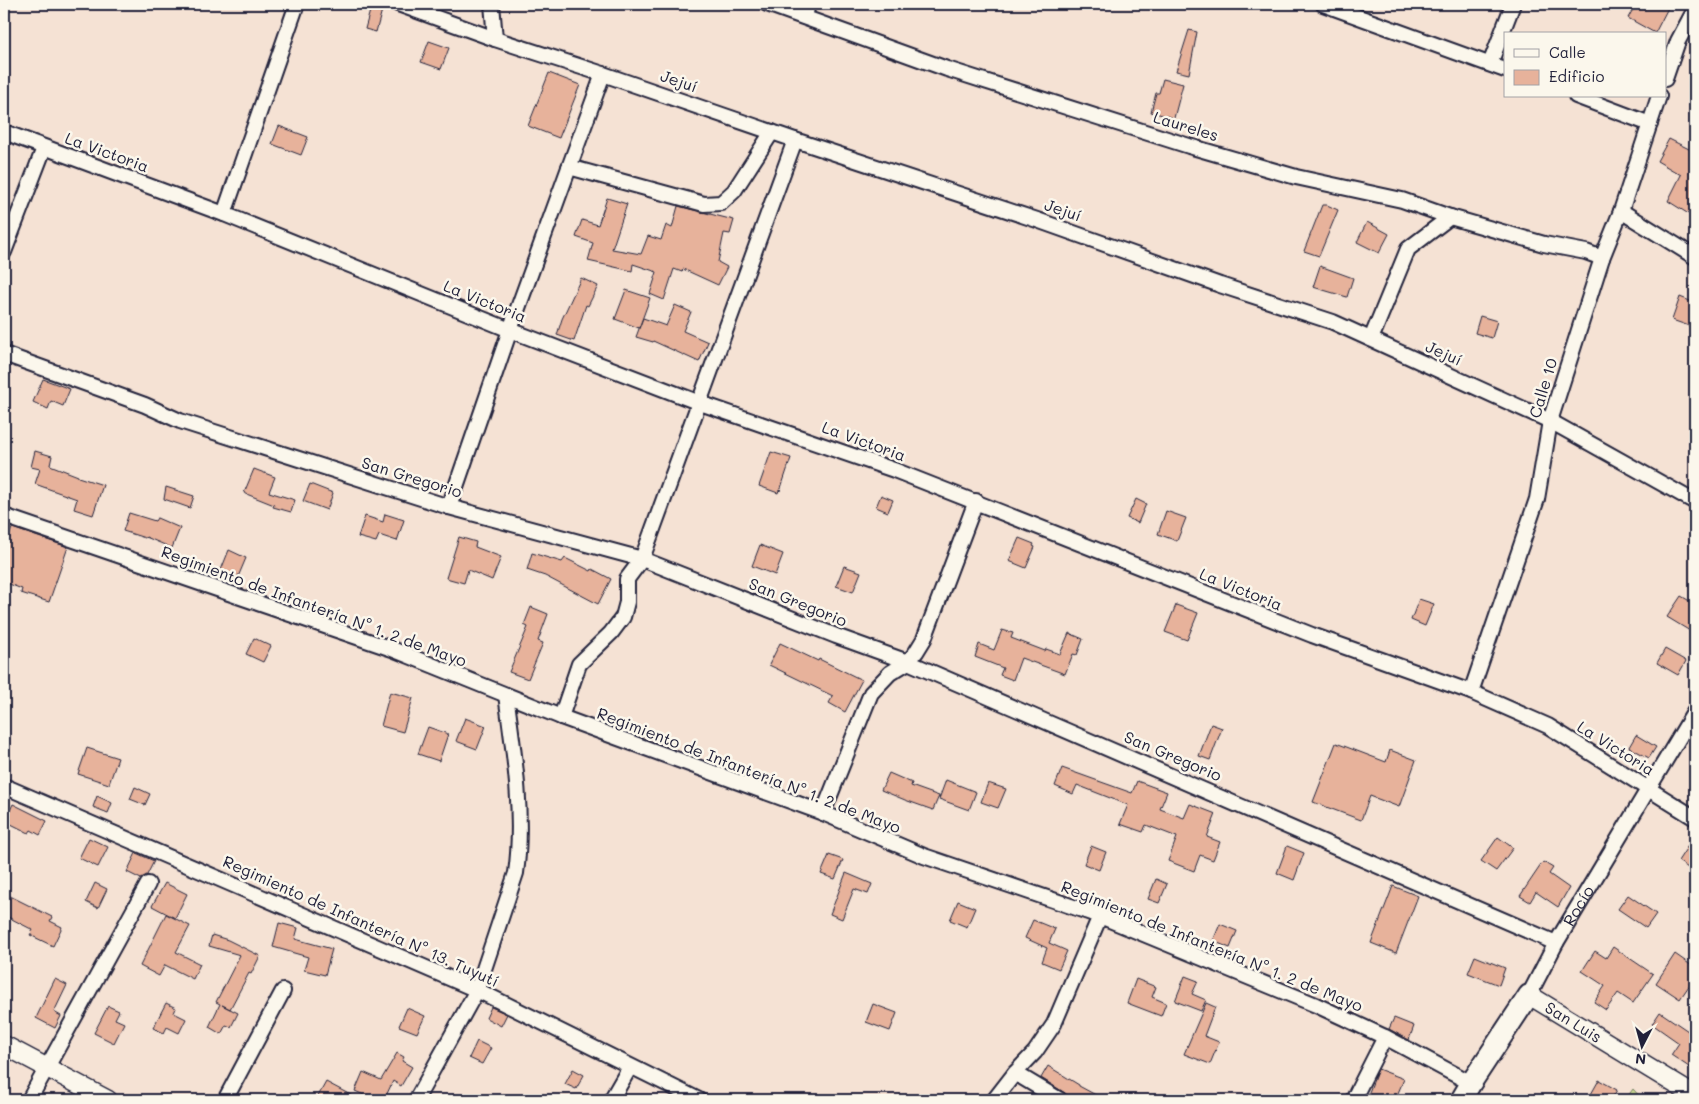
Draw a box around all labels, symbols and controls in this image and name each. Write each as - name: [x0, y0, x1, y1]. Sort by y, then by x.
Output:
- legend: [1504, 32, 1666, 98]
- text: Calle: [1549, 42, 1586, 62]
- street label: Jejuí: [658, 64, 700, 97]
- text: Edificio: [1549, 66, 1605, 86]
- street label: Laureles: [1151, 106, 1221, 145]
- street label: La Victoria: [62, 127, 152, 176]
- street label: Jejuí: [1042, 193, 1084, 226]
- street label: La Victoria: [441, 274, 530, 327]
- street label: Jejuí: [1423, 335, 1466, 370]
- street label: Calle 10: [1523, 355, 1562, 420]
- street label: La Victoria: [819, 416, 909, 465]
- street label: San Gregorio: [359, 451, 465, 502]
- street label: Regimiento de Infantería N° 1. 2 de Mayo: [159, 540, 470, 671]
- street label: La Victoria: [1197, 562, 1286, 615]
- street label: San Gregorio: [746, 572, 850, 631]
- street label: Regimiento de Infantería N° 1. 2 de Mayo: [594, 702, 904, 837]
- street label: La Victoria: [1574, 715, 1659, 780]
- street label: San Gregorio: [1121, 726, 1225, 786]
- street label: Regimiento de Infantería N° 13. Tuyutí: [220, 850, 502, 991]
- street label: Regimiento de Infantería N° 1. 2 de Mayo: [1058, 875, 1366, 1016]
- street label: Rocío: [1558, 881, 1598, 930]
- street label: San Luis: [1541, 996, 1606, 1047]
- north arrow: [1616, 1022, 1666, 1072]
- text: N: [1634, 1049, 1647, 1069]

